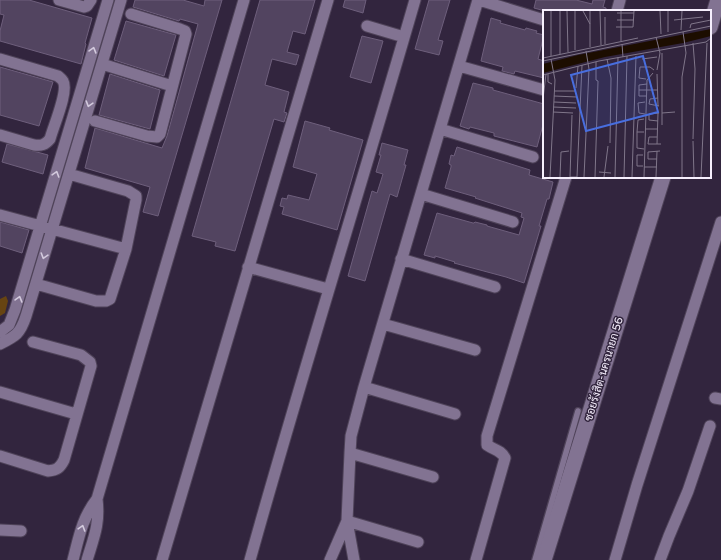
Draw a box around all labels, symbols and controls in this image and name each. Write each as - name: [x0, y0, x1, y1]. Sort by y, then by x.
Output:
- inset map: [543, 10, 711, 178]
- one-way arrow: [88, 47, 97, 54]
- one-way arrow: [85, 101, 94, 108]
- one-way arrow: [51, 171, 60, 178]
- one-way arrow: [40, 252, 49, 259]
- one-way arrow: [14, 296, 23, 303]
- street label: ซอยรังสิต-นครนายก 56: [581, 315, 626, 423]
- one-way arrow: [77, 525, 86, 532]

